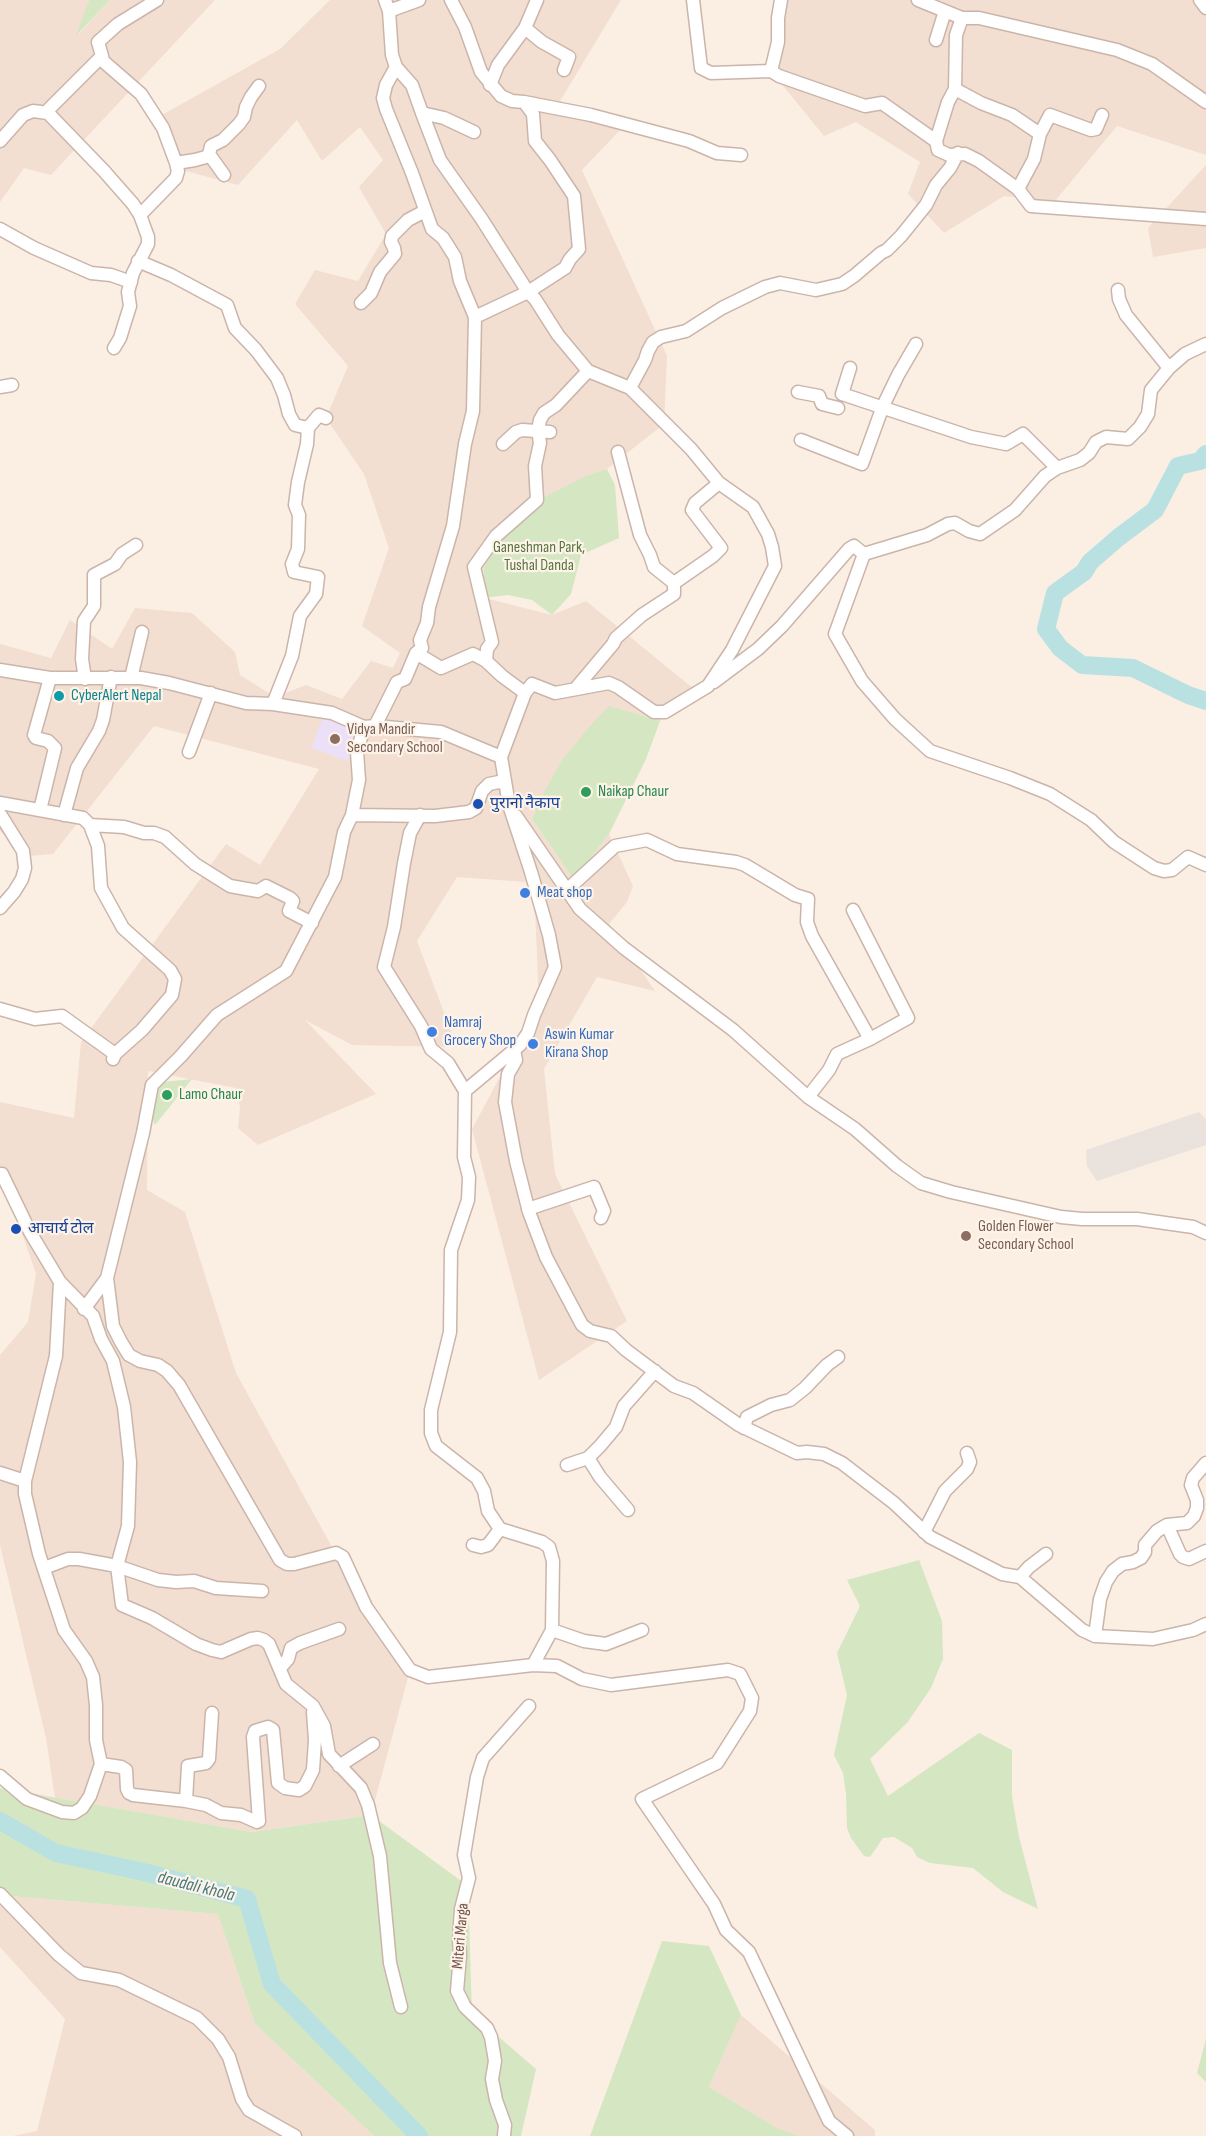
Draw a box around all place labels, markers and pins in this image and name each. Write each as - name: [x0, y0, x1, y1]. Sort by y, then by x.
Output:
- place label: CyberAlert Nepal: [71, 686, 162, 706]
- marker: CyberAlert Nepal: [52, 689, 66, 703]
- place label: Vidya Mandir Secondary School: [347, 720, 443, 758]
- marker: Vidya Mandir Secondary School: [328, 732, 342, 746]
- place label: Naikap Chaur: [598, 782, 669, 802]
- marker: Naikap Chaur: [579, 785, 593, 799]
- place label: पुरानो नैकाप: [490, 794, 560, 814]
- marker: पुरानो नैकाप: [471, 797, 485, 811]
- place label: Meat shop: [537, 883, 592, 903]
- marker: Meat shop: [518, 886, 532, 900]
- place label: Namraj Grocery Shop: [444, 1013, 516, 1051]
- marker: Namraj Grocery Shop: [425, 1025, 439, 1039]
- place label: Aswin Kumar Kirana Shop: [545, 1025, 614, 1063]
- marker: Aswin Kumar Kirana Shop: [526, 1037, 540, 1051]
- place label: Lamo Chaur: [179, 1085, 243, 1105]
- marker: Lamo Chaur: [160, 1088, 174, 1102]
- place label: Golden Flower Secondary School: [978, 1217, 1074, 1255]
- place label: आचार्य टोल: [28, 1219, 94, 1239]
- marker: आचार्य टोल: [9, 1222, 23, 1236]
- marker: Golden Flower Secondary School: [959, 1229, 973, 1243]

